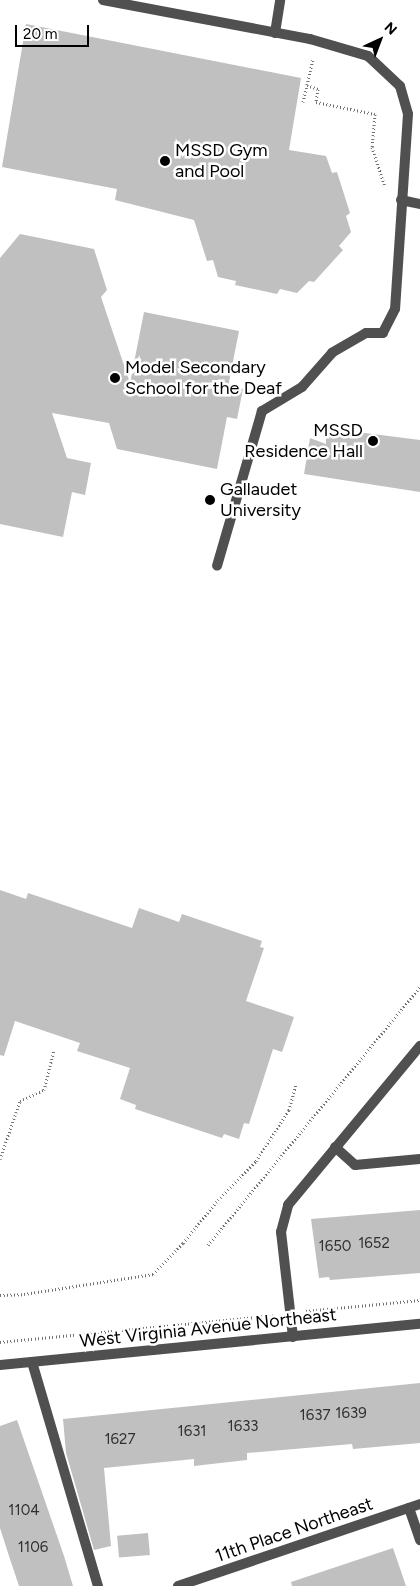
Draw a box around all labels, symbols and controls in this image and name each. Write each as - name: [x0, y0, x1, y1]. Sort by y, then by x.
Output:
- scale bar: [18, 15, 91, 47]
- north arrow: [355, 15, 405, 65]
- text: N: [381, 19, 400, 39]
- text: 20 m: [23, 25, 57, 43]
- place label: MSSD Gym and Pool: [175, 140, 268, 182]
- marker: MSSD Gym and Pool: [159, 155, 171, 167]
- place label: Model Secondary School for the Deaf: [125, 357, 282, 399]
- marker: Model Secondary School for the Deaf: [109, 372, 121, 384]
- place label: MSSD Residence Hall: [244, 420, 363, 462]
- marker: MSSD Residence Hall: [367, 435, 379, 447]
- place label: Gallaudet University: [220, 479, 301, 522]
- marker: Gallaudet University: [204, 494, 216, 506]
- house number: 1652: [358, 1235, 390, 1253]
- house number: 1650: [319, 1238, 351, 1256]
- street label: West Virginia Avenue Northeast: [79, 1304, 337, 1352]
- house number: 1639: [335, 1405, 367, 1423]
- house number: 1637: [300, 1407, 330, 1425]
- house number: 1633: [227, 1418, 259, 1436]
- house number: 1631: [177, 1423, 207, 1441]
- house number: 1627: [104, 1431, 136, 1449]
- street label: 11th Place Northeast: [212, 1493, 376, 1567]
- house number: 1104: [8, 1502, 40, 1520]
- house number: 1106: [18, 1539, 48, 1557]

